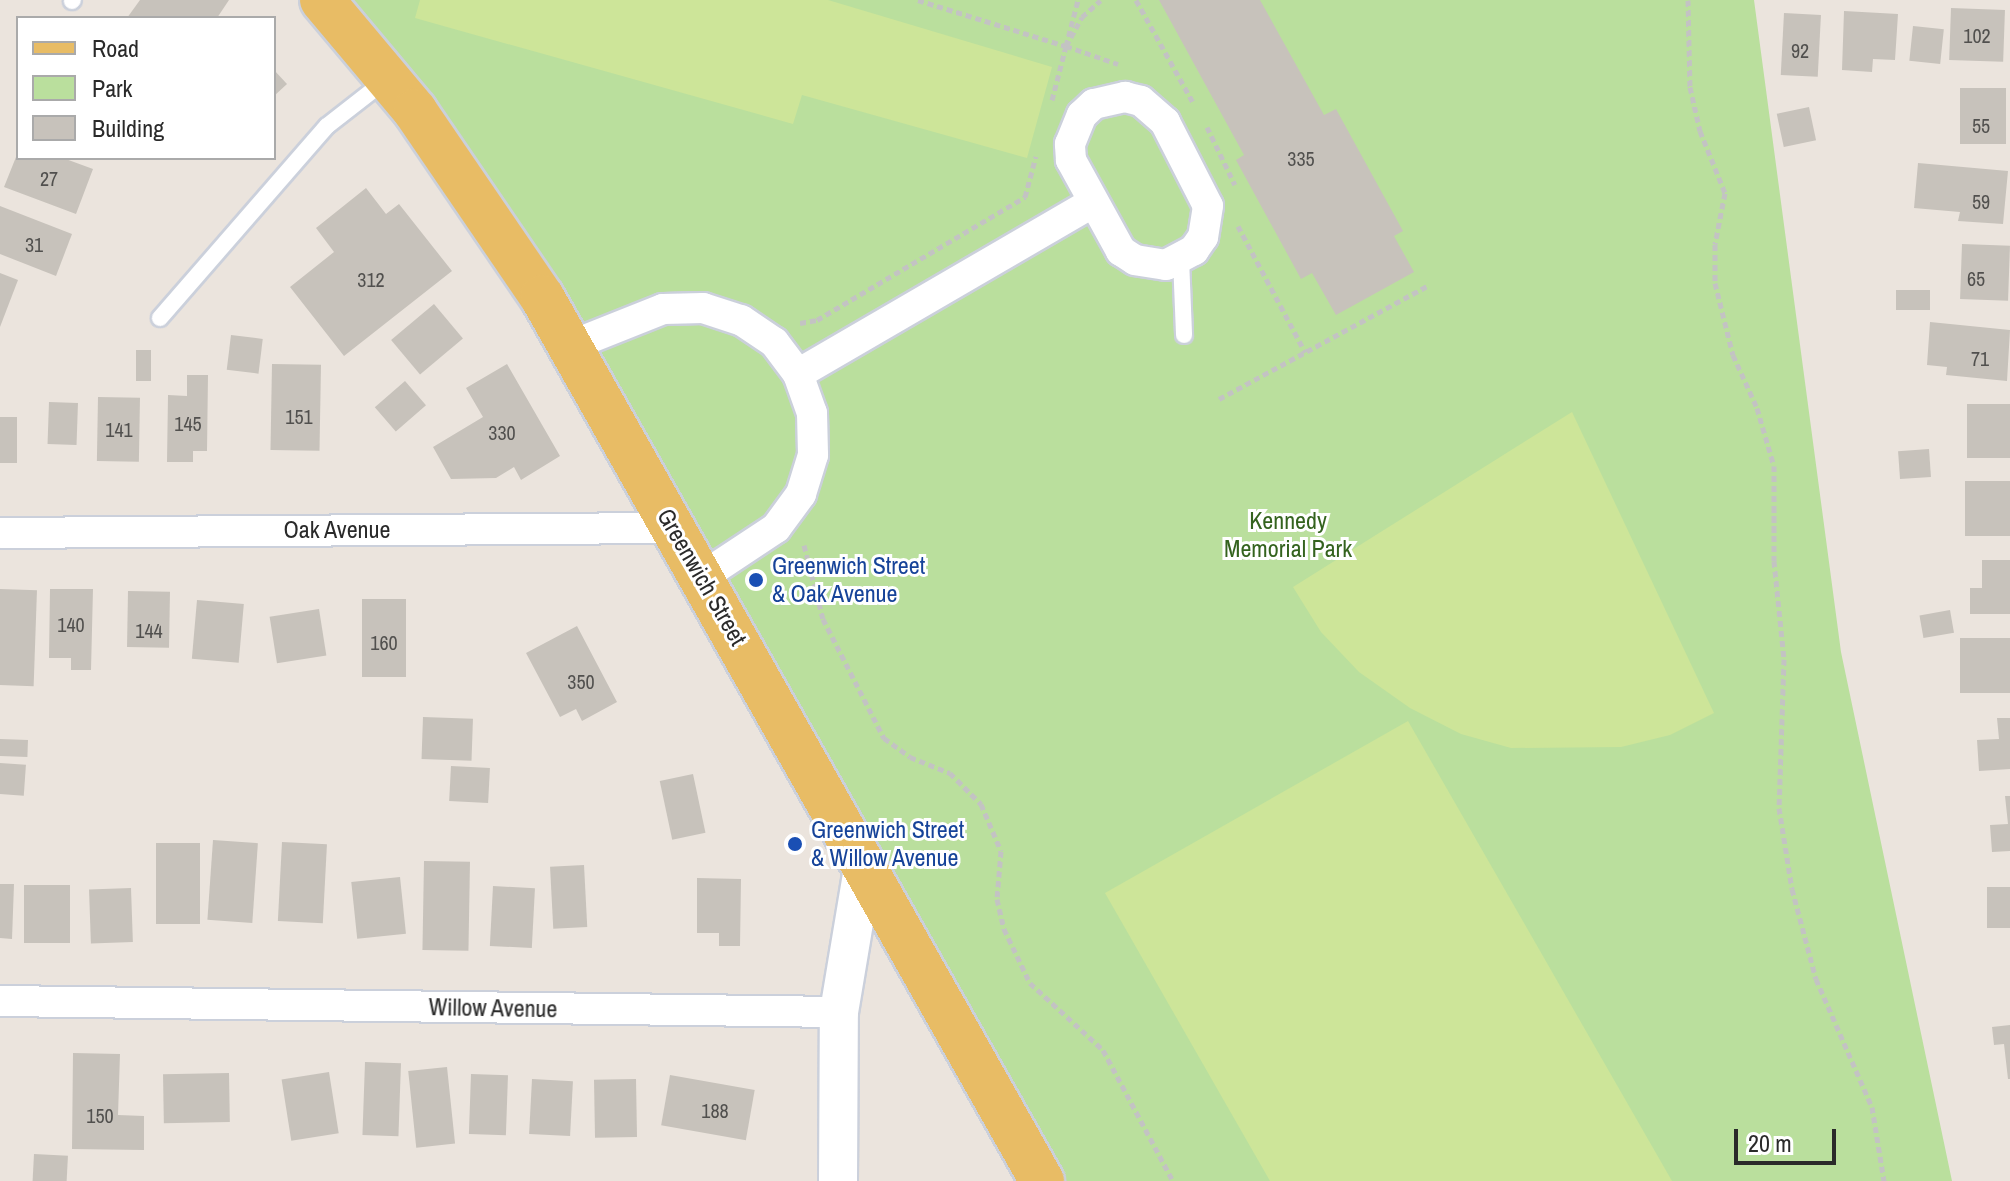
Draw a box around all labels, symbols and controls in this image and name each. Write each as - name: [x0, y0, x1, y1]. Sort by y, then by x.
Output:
- legend: [16, 16, 276, 160]
- house number: 102: [1963, 23, 1991, 47]
- text: Road: [92, 32, 139, 64]
- house number: 92: [1791, 38, 1809, 62]
- text: Park: [92, 72, 132, 104]
- text: Building: [92, 112, 164, 144]
- house number: 55: [1972, 113, 1990, 137]
- house number: 335: [1287, 146, 1315, 170]
- house number: 27: [40, 166, 58, 190]
- house number: 59: [1972, 189, 1990, 213]
- house number: 31: [25, 232, 43, 256]
- house number: 65: [1967, 266, 1985, 290]
- house number: 312: [357, 267, 385, 291]
- house number: 71: [1971, 346, 1989, 370]
- house number: 151: [285, 404, 313, 428]
- house number: 145: [174, 411, 202, 435]
- house number: 141: [105, 417, 133, 441]
- house number: 330: [488, 420, 516, 444]
- street label: Greenwich Street: [651, 503, 753, 651]
- park label: Kennedy Memorial Park: [1224, 507, 1352, 563]
- street label: Oak Avenue: [283, 516, 391, 544]
- place label: Greenwich Street & Oak Avenue: [772, 552, 925, 608]
- marker: Greenwich Street & Oak Avenue: [747, 571, 765, 589]
- house number: 140: [57, 612, 85, 636]
- house number: 144: [135, 618, 163, 642]
- house number: 160: [370, 630, 398, 654]
- house number: 350: [567, 669, 595, 693]
- place label: Greenwich Street & Willow Avenue: [811, 816, 964, 872]
- marker: Greenwich Street & Willow Avenue: [786, 835, 804, 853]
- street label: Willow Avenue: [428, 992, 558, 1024]
- house number: 188: [701, 1098, 729, 1122]
- house number: 150: [86, 1103, 114, 1127]
- scale bar: [1738, 1113, 1840, 1163]
- text: 20 m: [1748, 1127, 1792, 1159]

